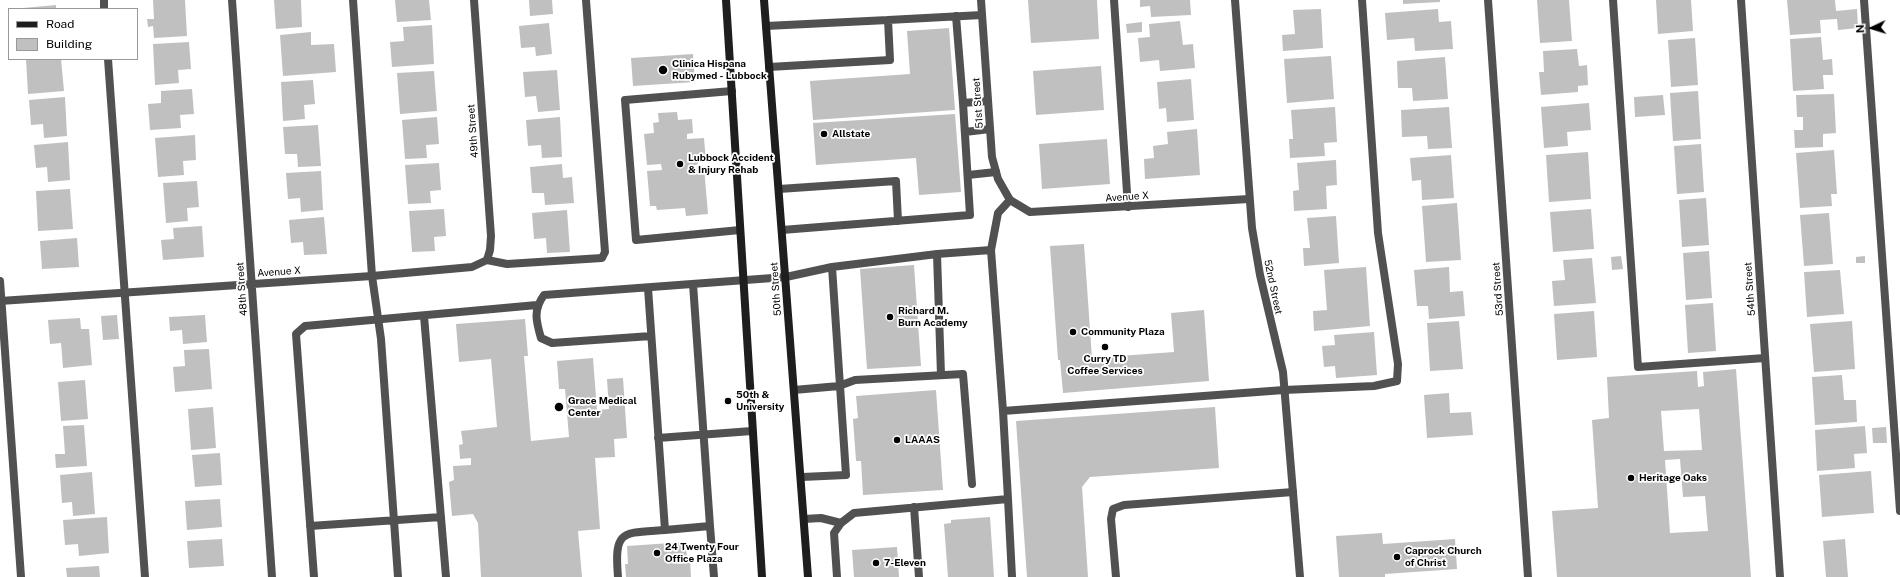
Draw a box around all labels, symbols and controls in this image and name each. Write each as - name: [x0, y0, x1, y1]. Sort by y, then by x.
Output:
- legend: [8, 8, 138, 60]
- north arrow: [1852, 8, 1892, 48]
- text: Road: [46, 17, 74, 31]
- text: N: [1854, 24, 1866, 34]
- text: Building: [46, 37, 92, 51]
- place label: Clinica Hispana Rubymed - Lubbock: [672, 58, 767, 82]
- marker: Clinica Hispana Rubymed - Lubbock: [657, 64, 669, 76]
- street label: 51st Street: [970, 77, 986, 129]
- street label: 49th Street: [465, 104, 481, 158]
- place label: Allstate: [832, 128, 870, 140]
- marker: Allstate: [819, 129, 829, 139]
- place label: Lubbock Accident & Injury Rehab: [688, 152, 774, 176]
- marker: Lubbock Accident & Injury Rehab: [675, 159, 685, 169]
- street label: Avenue X: [1105, 189, 1149, 205]
- street label: 52nd Street: [1261, 258, 1285, 316]
- street label: 48th Street: [234, 262, 250, 316]
- street label: 50th Street: [768, 262, 784, 316]
- street label: 53rd Street: [1490, 262, 1506, 316]
- street label: 54th Street: [1742, 262, 1758, 316]
- street label: Avenue X: [257, 264, 301, 280]
- place label: Richard M. Burn Academy: [898, 305, 968, 328]
- marker: Richard M. Burn Academy: [885, 312, 895, 322]
- place label: Community Plaza: [1081, 326, 1165, 338]
- marker: Community Plaza: [1068, 327, 1078, 337]
- marker: Curry TD Coffee Services: [1100, 342, 1110, 352]
- place label: Curry TD Coffee Services: [1067, 353, 1143, 376]
- place label: 50th & University: [736, 389, 784, 412]
- place label: Grace Medical Center: [568, 395, 637, 418]
- marker: 50th & University: [723, 396, 733, 406]
- marker: Grace Medical Center: [553, 401, 565, 413]
- place label: LAAAS: [905, 434, 940, 446]
- marker: LAAAS: [892, 435, 902, 445]
- place label: Heritage Oaks: [1639, 472, 1707, 484]
- marker: Heritage Oaks: [1626, 473, 1636, 483]
- place label: 24 Twenty Four Office Plaza: [665, 541, 739, 564]
- place label: Caprock Church of Christ: [1405, 545, 1482, 568]
- marker: 24 Twenty Four Office Plaza: [652, 548, 662, 558]
- marker: Caprock Church of Christ: [1392, 552, 1402, 562]
- place label: 7-Eleven: [884, 557, 926, 569]
- marker: 7-Eleven: [871, 558, 881, 568]

